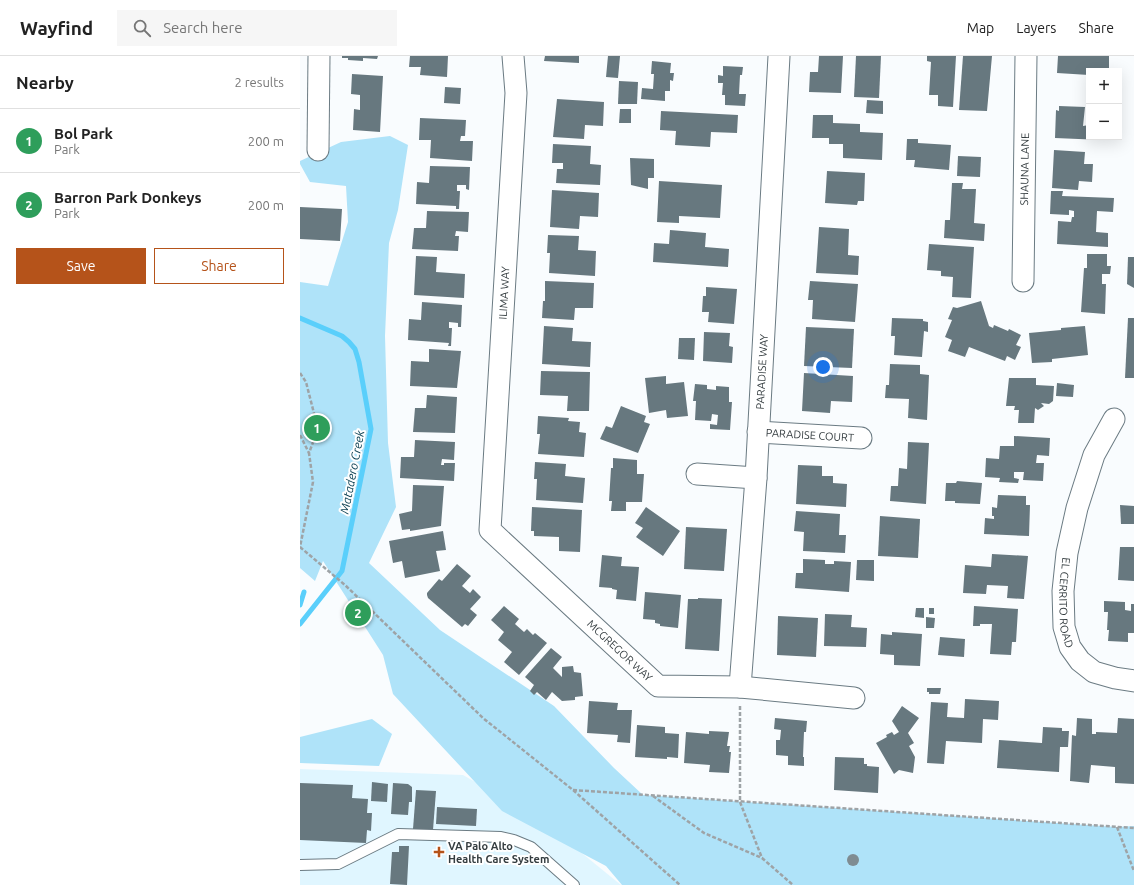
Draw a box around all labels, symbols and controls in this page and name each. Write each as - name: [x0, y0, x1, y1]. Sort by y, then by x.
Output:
- search box: [117, 10, 397, 46]
- text: Wayfind: [20, 17, 93, 39]
- icon: search: [131, 17, 153, 39]
- text: Search here: [163, 19, 242, 36]
- text: Map: [967, 20, 994, 36]
- text: Layers: [1016, 20, 1056, 36]
- text: Share: [1078, 20, 1114, 36]
- map controls: [1086, 68, 1122, 140]
- button: +: [1086, 68, 1122, 104]
- text: Nearby: [16, 73, 74, 92]
- text: 2 results: [234, 75, 284, 89]
- button: −: [1086, 104, 1122, 140]
- text: Bol Park: [54, 125, 113, 142]
- street label: SHAUNA LANE: [1018, 133, 1031, 205]
- text: 1: [25, 134, 33, 148]
- text: 200 m: [248, 134, 284, 148]
- text: Park: [54, 142, 80, 156]
- text: Barron Park Donkeys: [54, 189, 202, 206]
- text: 2: [25, 198, 33, 212]
- text: 200 m: [248, 198, 284, 212]
- text: Park: [54, 206, 80, 220]
- button: Save: [16, 248, 146, 284]
- button: Share: [154, 248, 284, 284]
- street label: ILIMA WAY: [497, 265, 511, 320]
- street label: PARADISE WAY: [754, 333, 770, 410]
- your location: [813, 357, 833, 377]
- pin: 1: [304, 413, 330, 443]
- street label: PARADISE COURT: [765, 426, 854, 444]
- water label: Matadero Creek: [338, 428, 367, 515]
- street label: EL CERRITO ROAD: [1057, 557, 1076, 649]
- pin: 2: [345, 598, 371, 628]
- street label: MCGREGOR WAY: [585, 617, 655, 684]
- place label: VA Palo Alto Health Care System: [448, 840, 549, 865]
- marker: VA Palo Alto Health Care System: [433, 846, 445, 858]

